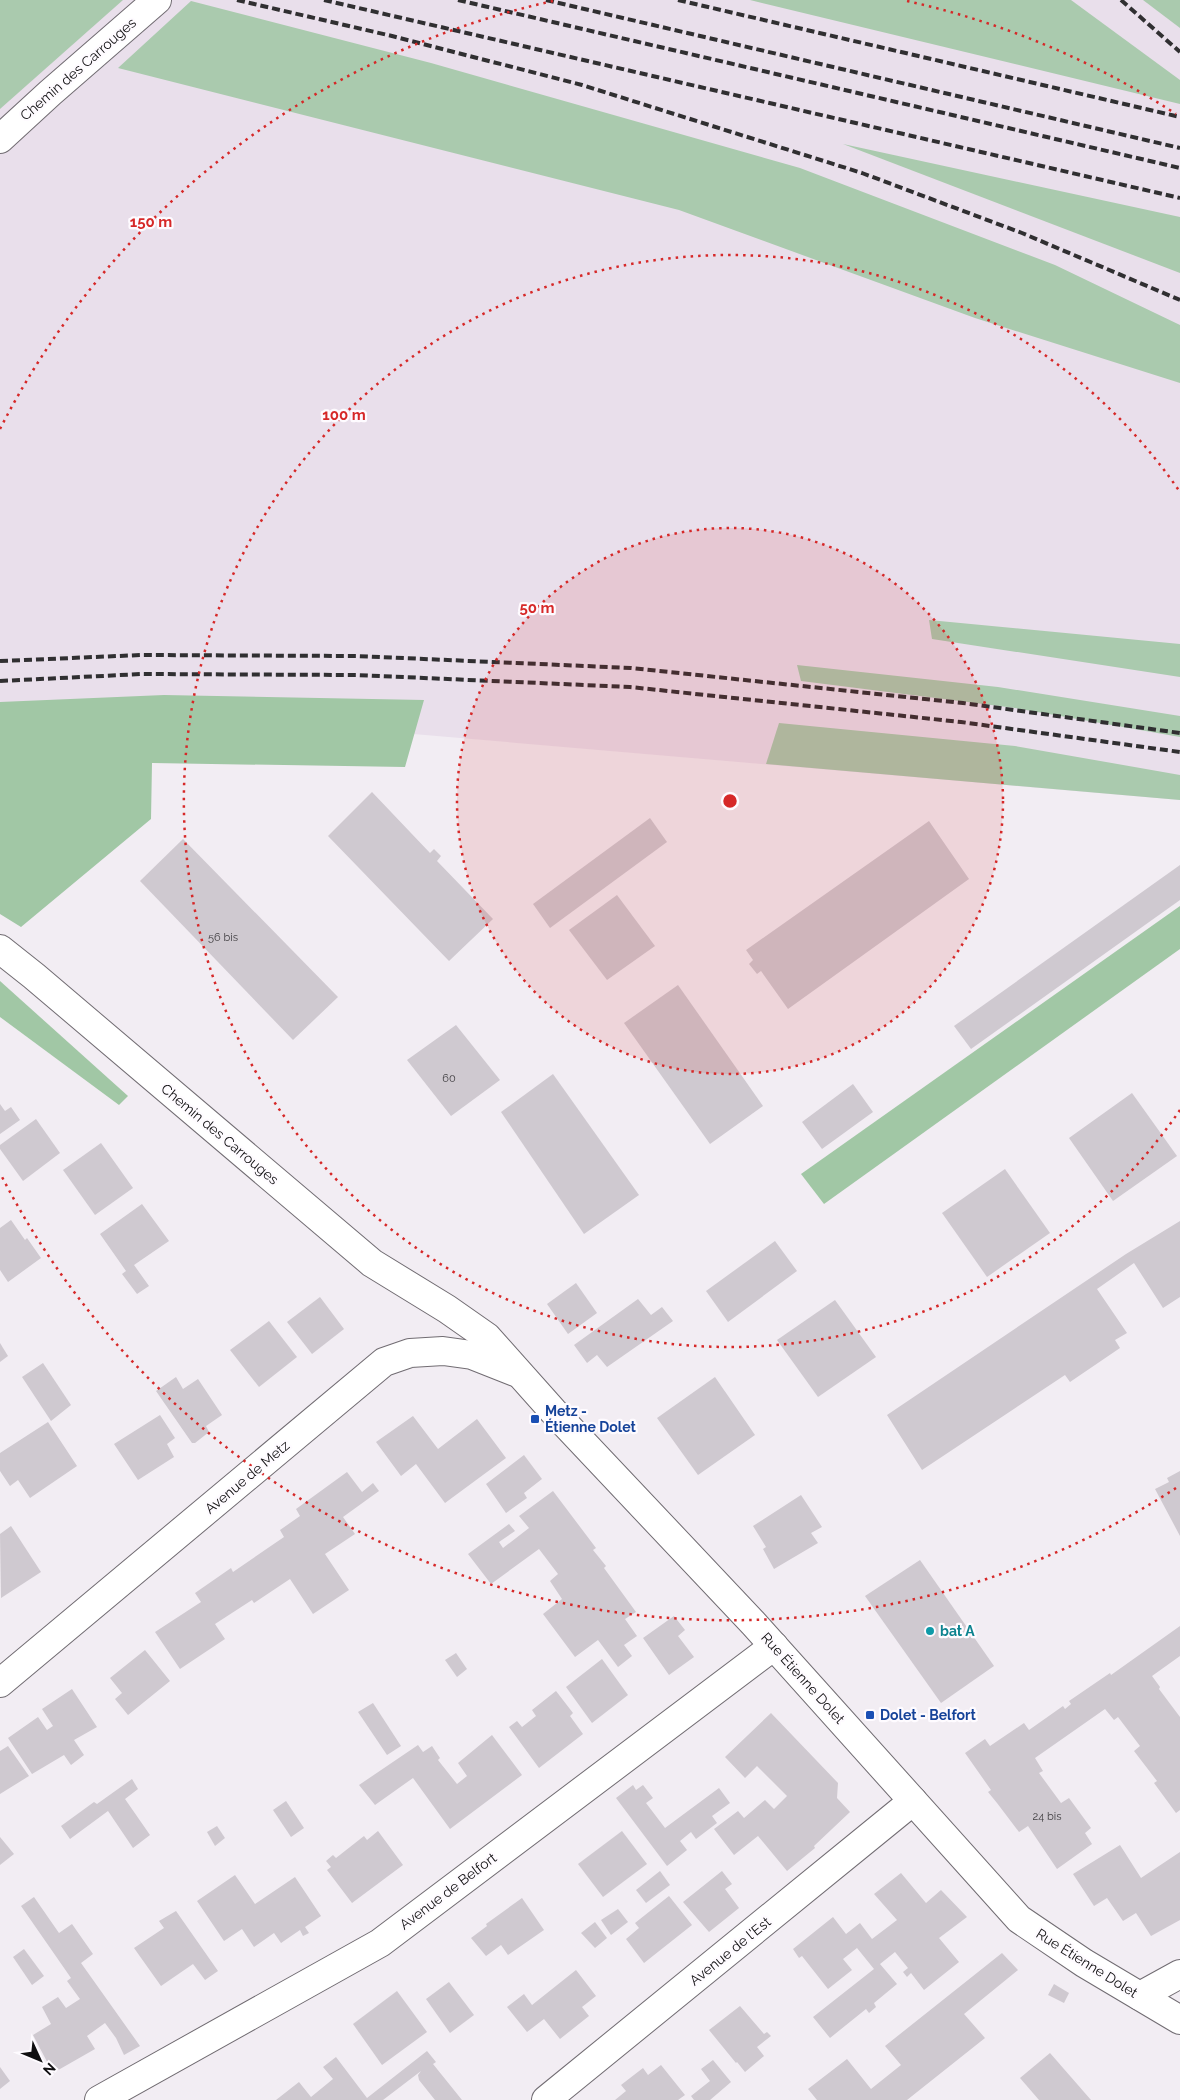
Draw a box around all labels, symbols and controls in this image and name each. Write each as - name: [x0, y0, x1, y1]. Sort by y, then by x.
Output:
- street label: Chemin des Carrouges: [17, 14, 139, 124]
- text: 150 m: [130, 213, 172, 231]
- text: 100 m: [322, 406, 366, 424]
- text: 50 m: [519, 599, 555, 617]
- centre of rings: [721, 792, 739, 810]
- house number: 56 bis: [208, 931, 238, 944]
- house number: 60: [442, 1072, 456, 1085]
- street label: Chemin des Carrouges: [158, 1080, 282, 1188]
- place label: Metz - Étienne Dolet: [545, 1403, 637, 1435]
- marker: Metz - Étienne Dolet: [529, 1413, 541, 1425]
- street label: Avenue de Metz: [202, 1437, 292, 1517]
- place label: bat A: [940, 1623, 975, 1639]
- marker: bat A: [924, 1625, 936, 1637]
- street label: Rue Étienne Dolet: [758, 1629, 849, 1727]
- place label: Dolet - Belfort: [880, 1707, 976, 1723]
- marker: Dolet - Belfort: [864, 1709, 876, 1721]
- house number: 24 bis: [1032, 1810, 1062, 1823]
- street label: Avenue de Belfort: [397, 1849, 500, 1933]
- street label: Avenue de l'Est: [686, 1913, 774, 1989]
- street label: Rue Étienne Dolet: [1033, 1924, 1141, 2001]
- north arrow: [15, 2035, 65, 2085]
- text: N: [40, 2060, 59, 2078]

